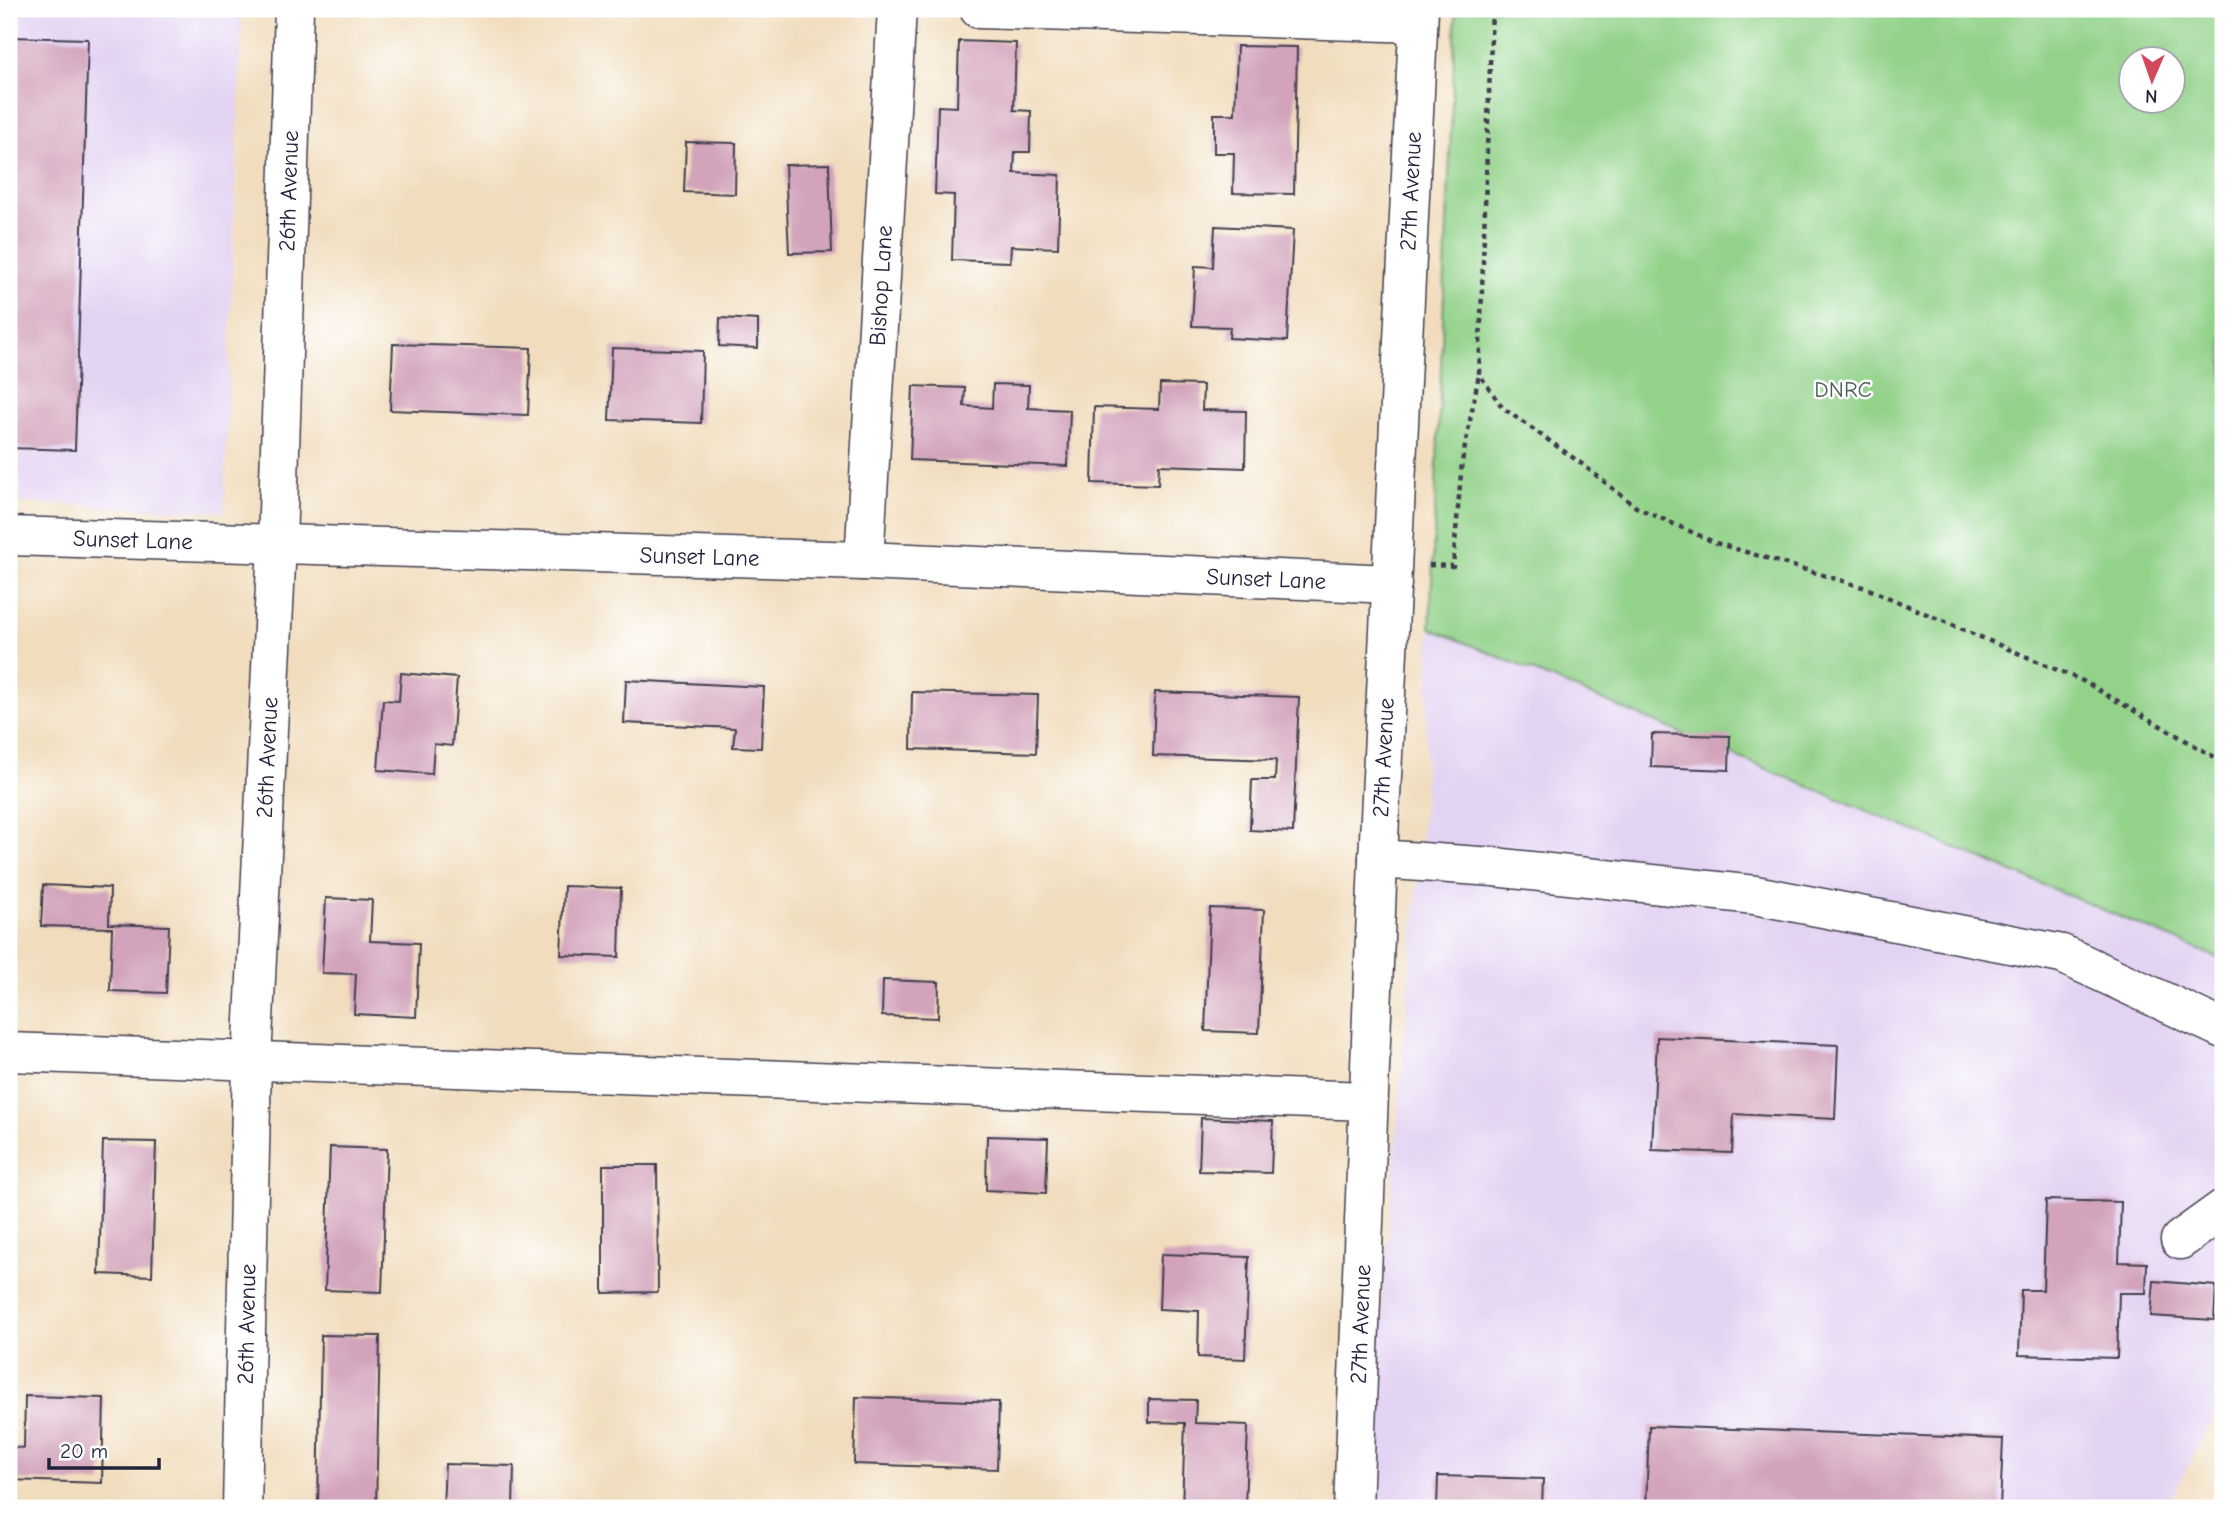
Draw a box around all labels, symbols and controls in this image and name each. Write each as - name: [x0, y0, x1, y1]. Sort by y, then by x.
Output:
- north arrow: [2116, 46, 2186, 116]
- text: N: [2145, 85, 2158, 107]
- street label: 26th Avenue: [273, 130, 304, 252]
- street label: 27th Avenue: [1394, 131, 1427, 252]
- street label: Bishop Lane: [864, 224, 898, 347]
- park label: DNRC: [1814, 376, 1872, 403]
- street label: Sunset Lane: [73, 525, 193, 555]
- street label: Sunset Lane: [639, 541, 760, 572]
- street label: Sunset Lane: [1206, 563, 1327, 595]
- street label: 26th Avenue: [251, 696, 284, 819]
- street label: 27th Avenue: [1367, 697, 1400, 818]
- street label: 26th Avenue: [232, 1263, 261, 1385]
- street label: 27th Avenue: [1345, 1264, 1376, 1384]
- scale bar: [49, 1426, 159, 1470]
- text: 20 m: [60, 1439, 108, 1463]

